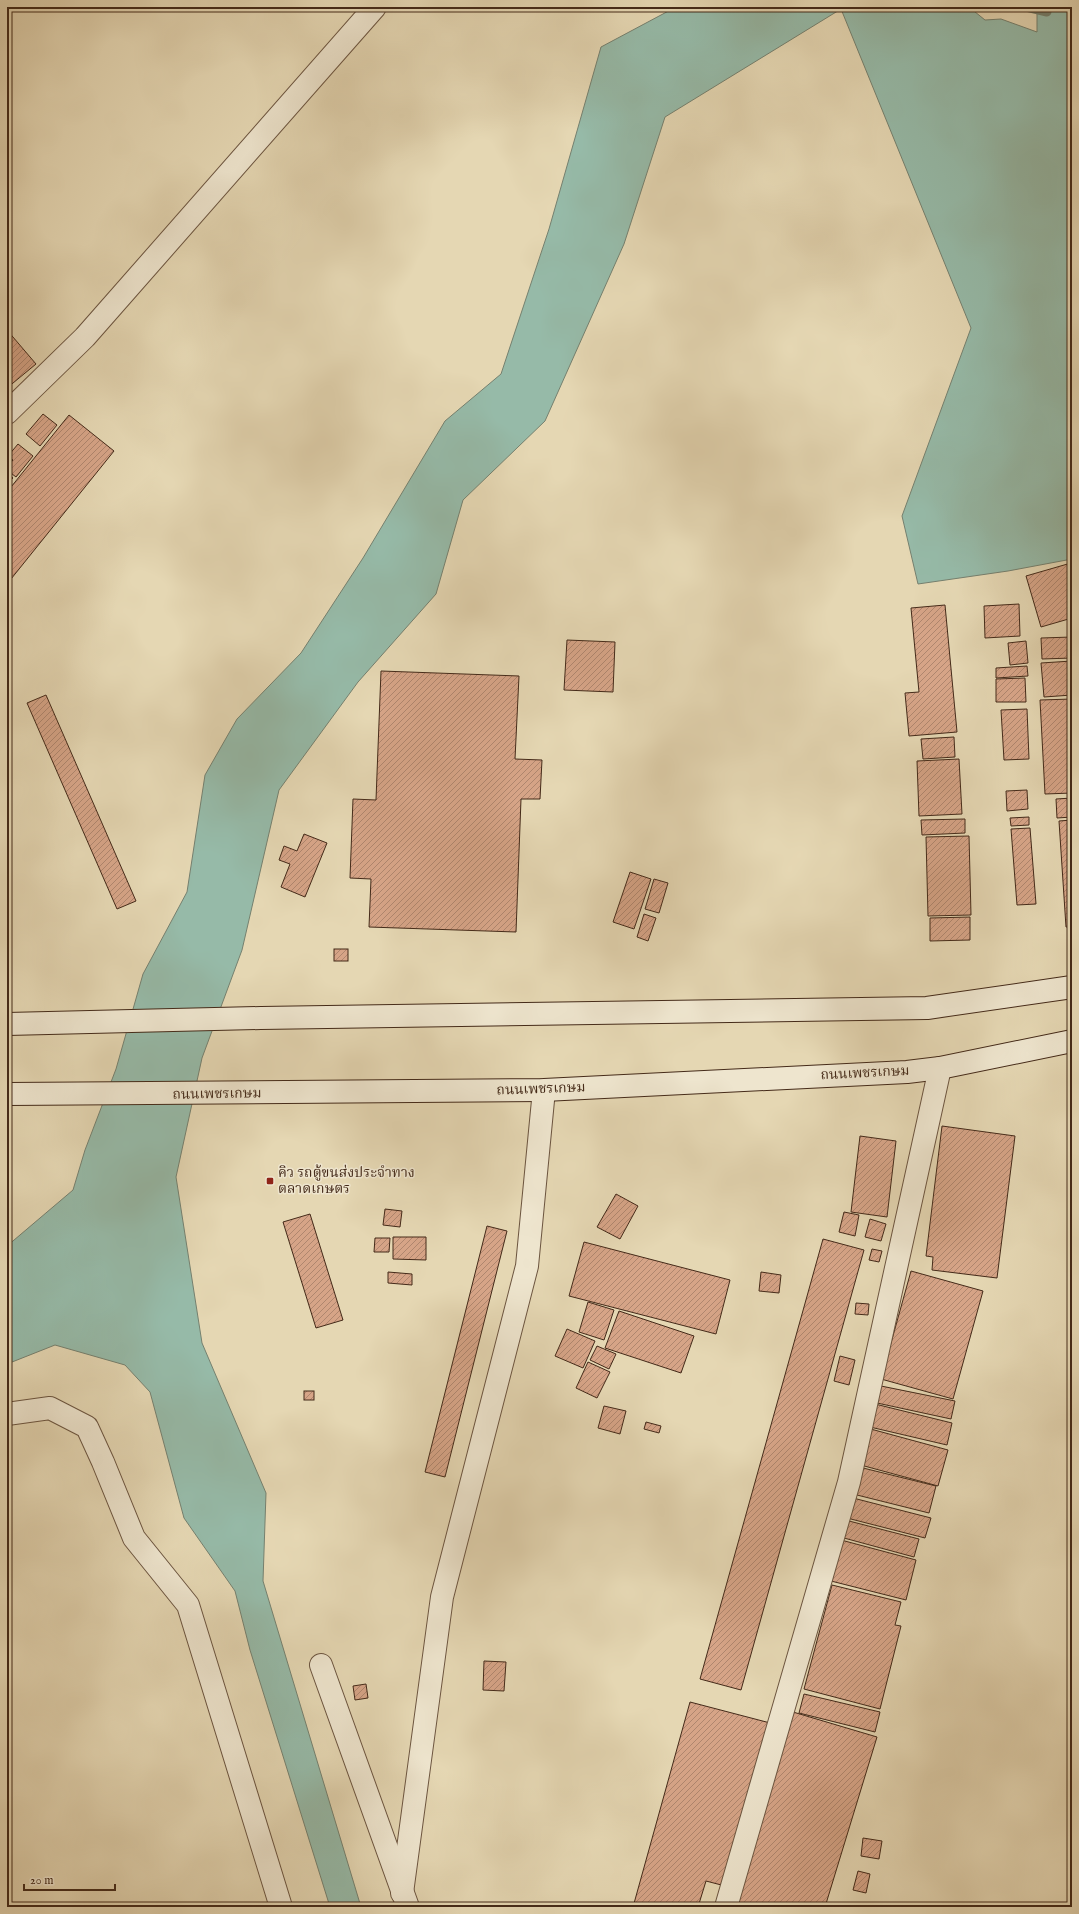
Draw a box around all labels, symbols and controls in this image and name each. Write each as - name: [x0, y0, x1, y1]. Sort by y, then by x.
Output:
- street label: ถนนเพชรเกษม: [820, 1062, 910, 1084]
- street label: ถนนเพชรเกษม: [496, 1078, 586, 1100]
- street label: ถนนเพชรเกษม: [172, 1084, 262, 1104]
- place label: คิว รถตู้ขนส่งประจำทาง ตลาดเกษตร: [278, 1164, 415, 1198]
- marker: คิว รถตู้ขนส่งประจำทาง ตลาดเกษตร: [265, 1176, 275, 1186]
- scale bar: [24, 1866, 115, 1892]
- text: 20 m: [30, 1873, 53, 1888]

